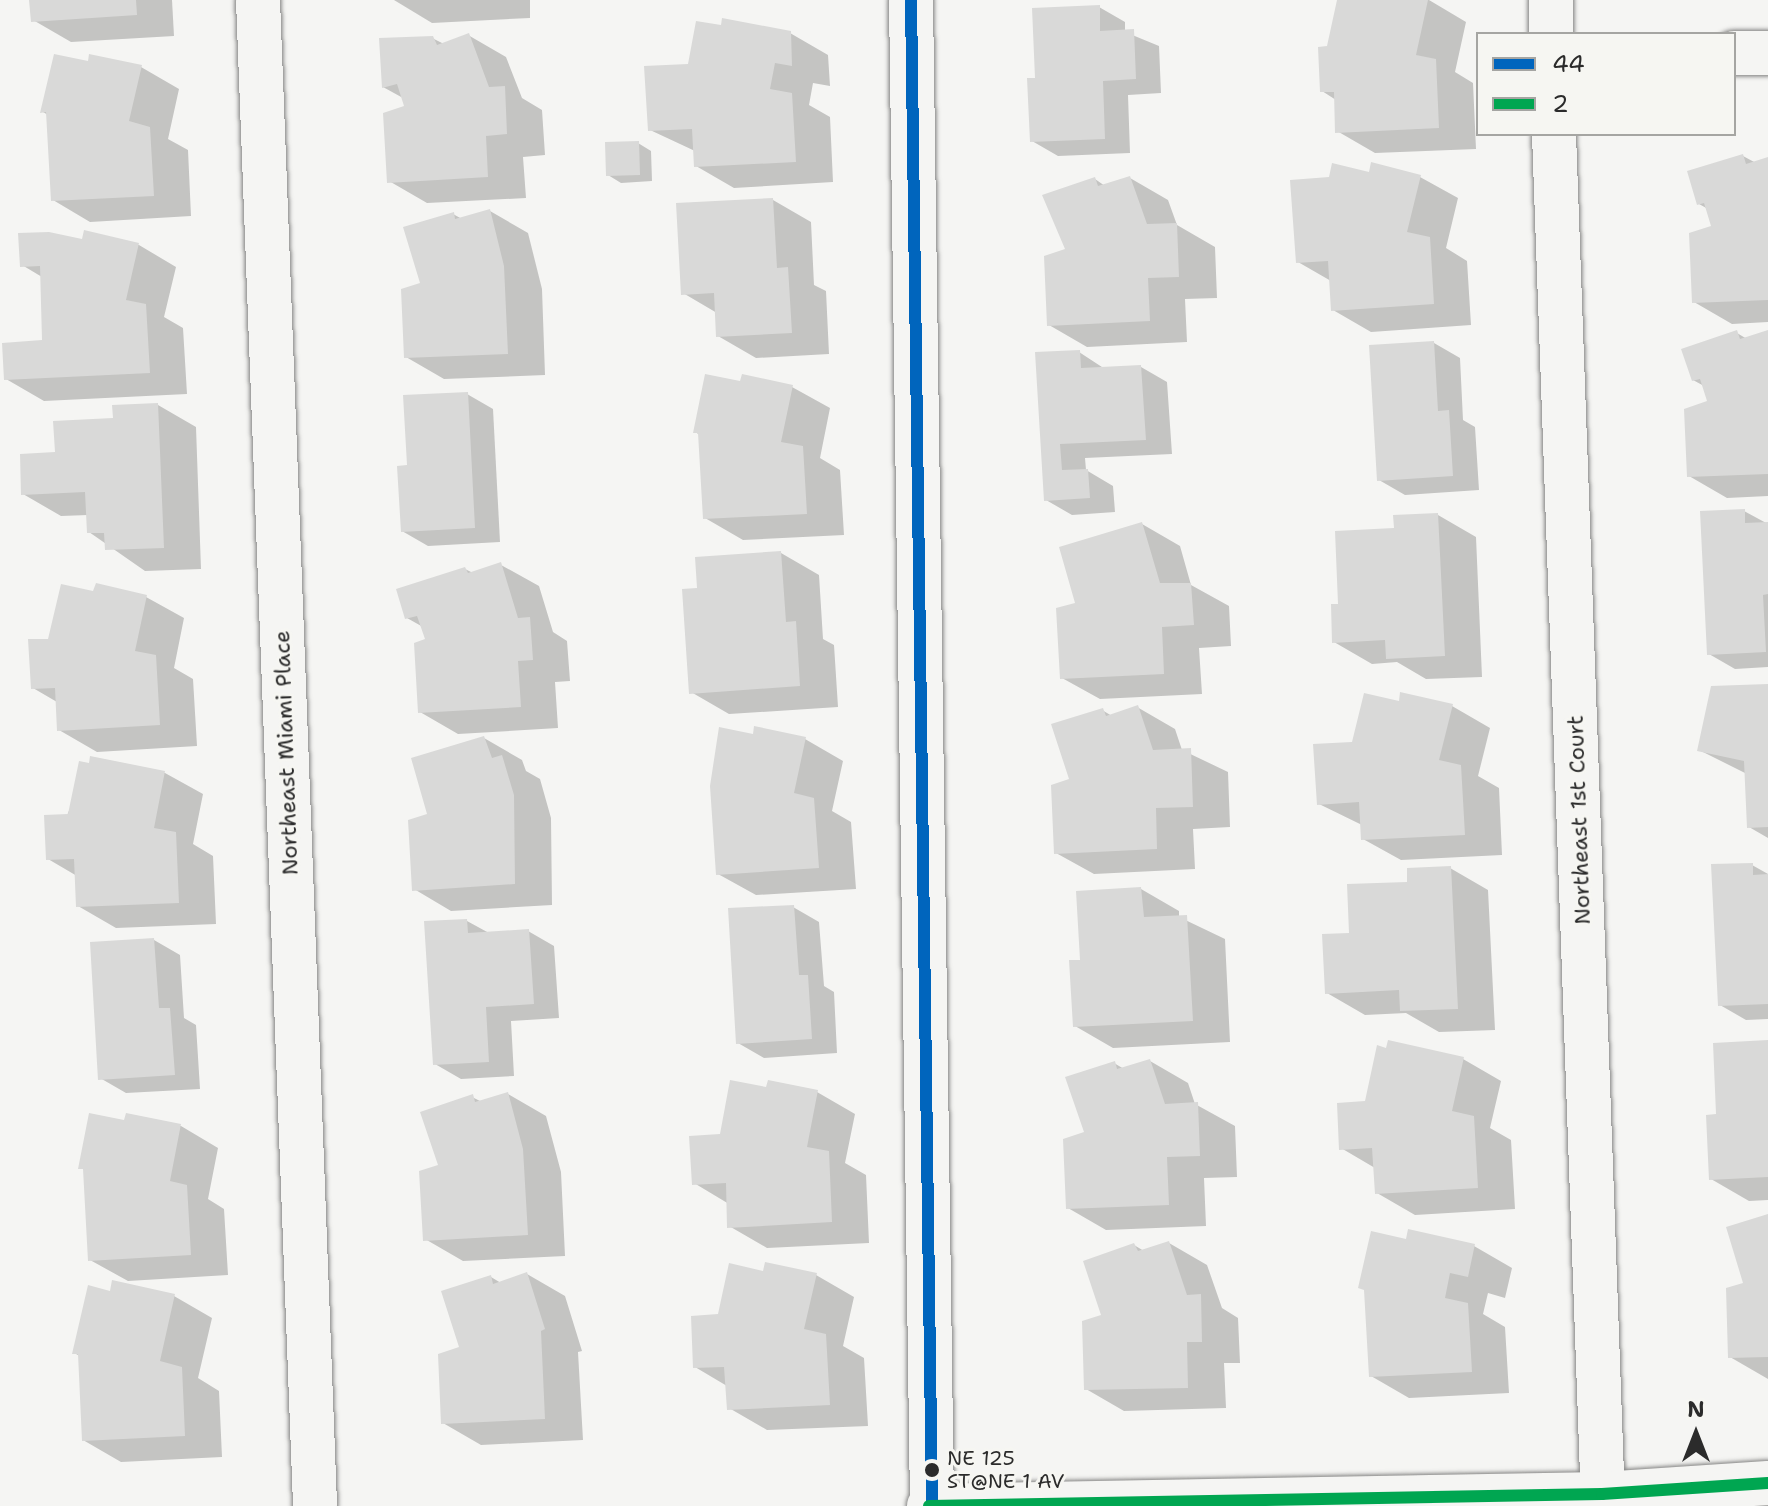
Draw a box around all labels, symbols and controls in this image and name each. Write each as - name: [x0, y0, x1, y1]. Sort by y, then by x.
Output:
- legend: [1476, 32, 1736, 136]
- text: 44: [1552, 48, 1585, 80]
- text: 2: [1552, 88, 1569, 120]
- street label: Northeast Miami Place: [269, 630, 303, 876]
- street label: Northeast 1st Court: [1562, 715, 1596, 925]
- north arrow: [1656, 1394, 1736, 1474]
- text: N: [1687, 1395, 1705, 1424]
- place label: NE 125 ST@NE 1 AV: [947, 1446, 1064, 1493]
- marker: NE 125 ST@NE 1 AV: [924, 1462, 940, 1478]

